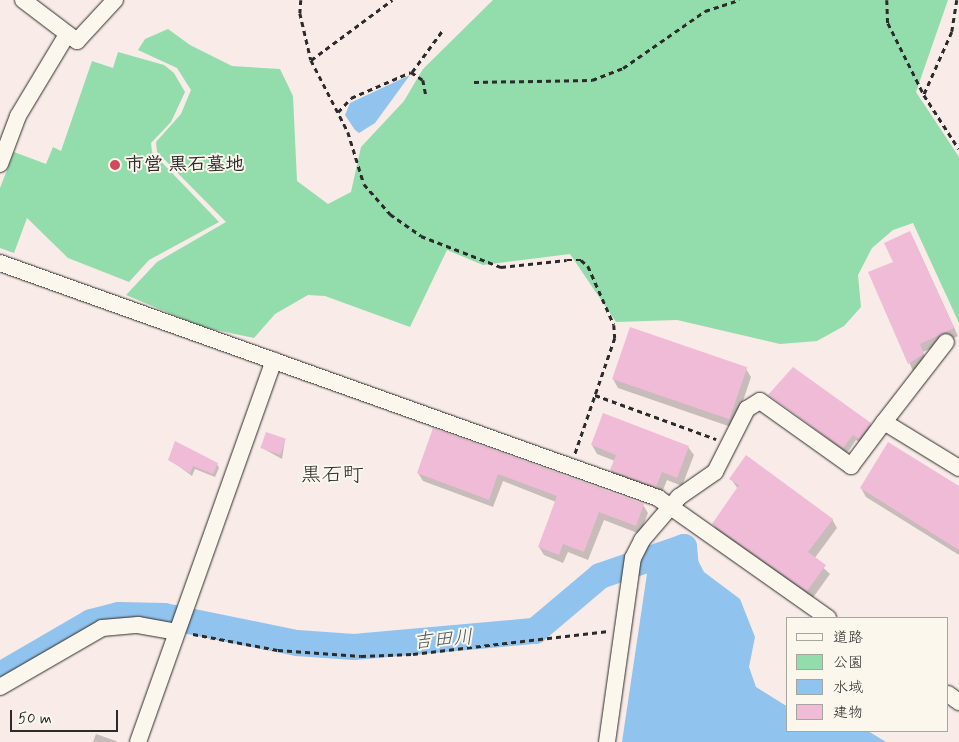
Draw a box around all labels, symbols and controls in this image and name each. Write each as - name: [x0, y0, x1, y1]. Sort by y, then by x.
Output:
- place label: 市営 黒石墓地: [125, 154, 244, 176]
- marker: 市営 黒石墓地: [109, 159, 121, 171]
- district label: 黒石町: [301, 462, 363, 488]
- legend: [786, 617, 949, 732]
- water label: 吉田川: [412, 625, 474, 655]
- text: 道路: [833, 628, 863, 648]
- text: 公園: [833, 653, 863, 673]
- text: 水域: [833, 678, 863, 698]
- scale bar: [12, 700, 120, 732]
- text: 建物: [833, 703, 863, 723]
- text: 50 m: [18, 709, 52, 729]

